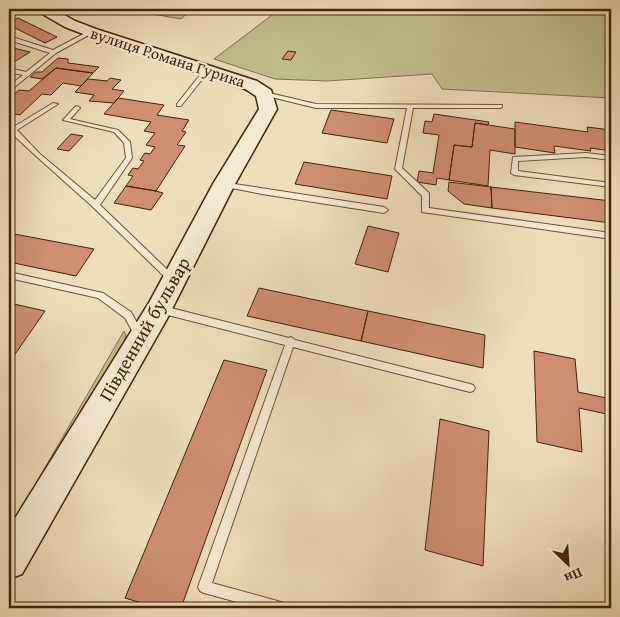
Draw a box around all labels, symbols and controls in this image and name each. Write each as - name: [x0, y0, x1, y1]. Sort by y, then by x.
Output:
- street label: вулиця Романа Гурика: [88, 21, 249, 93]
- street label: Південний бульвар: [91, 252, 197, 406]
- north arrow: [542, 540, 592, 590]
- text: Пн: [561, 563, 586, 589]

